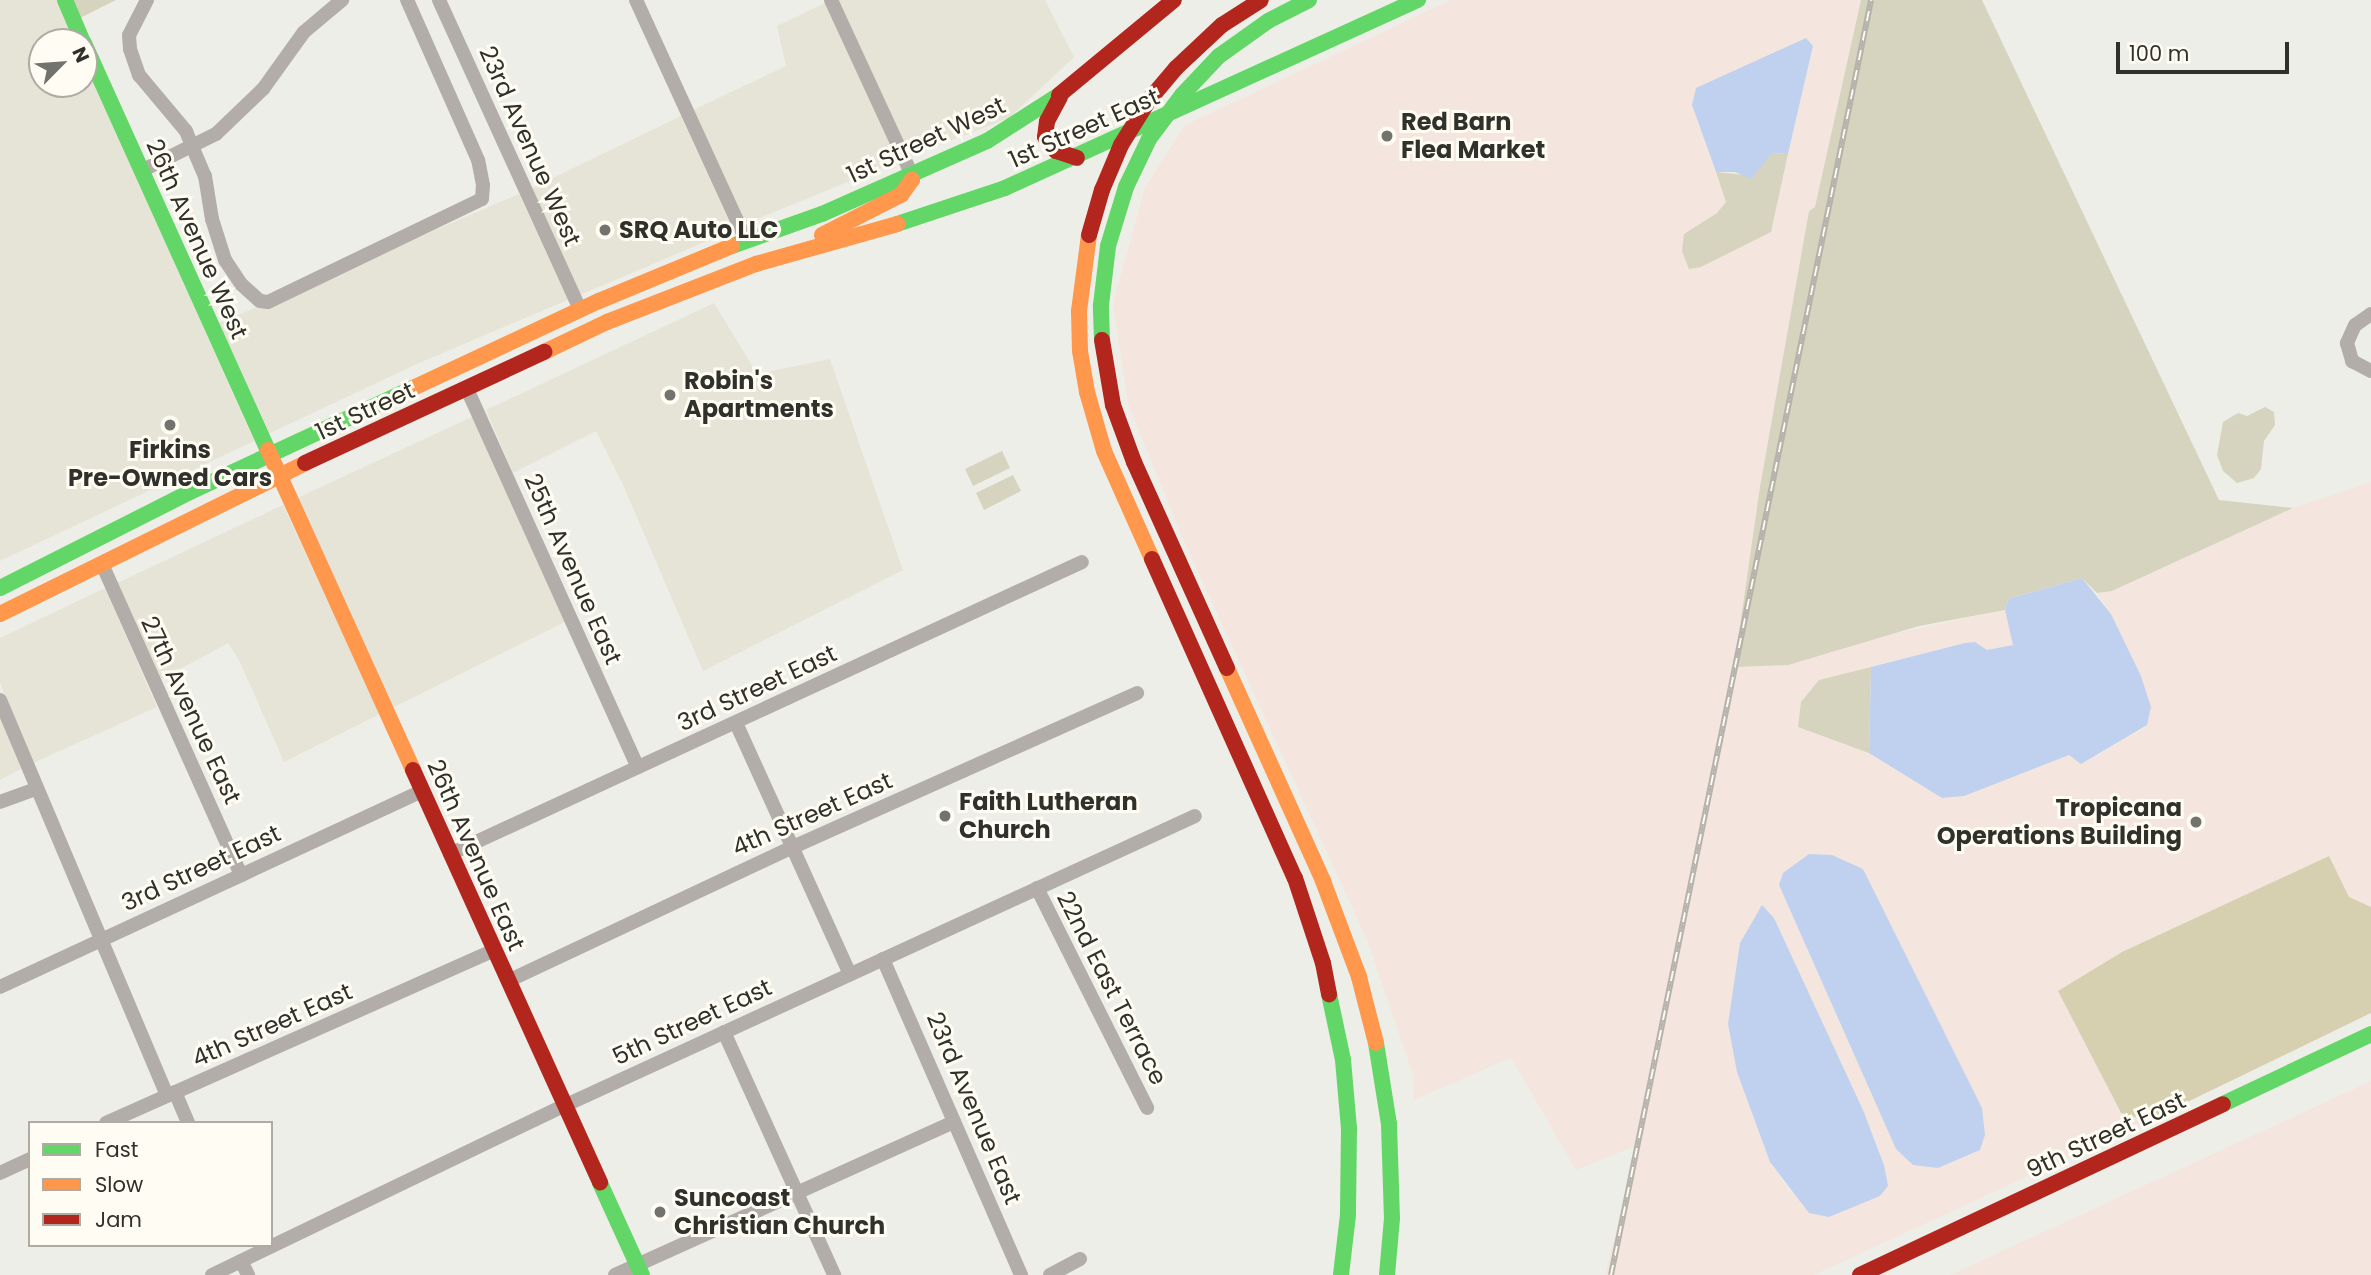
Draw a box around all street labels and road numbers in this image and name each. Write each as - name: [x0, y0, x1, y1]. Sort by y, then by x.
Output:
- street label: 23rd Avenue West: [473, 42, 587, 250]
- street label: 1st Street East: [1004, 82, 1164, 174]
- street label: 1st Street West: [842, 91, 1010, 189]
- street label: 26th Avenue West: [140, 135, 254, 343]
- street label: 1st Street: [311, 376, 419, 446]
- street label: 25th Avenue East: [518, 469, 628, 669]
- street label: 27th Avenue East: [135, 612, 247, 808]
- street label: 3rd Street East: [673, 639, 841, 737]
- street label: 26th Avenue East: [421, 755, 531, 955]
- street label: 4th Street East: [728, 766, 896, 862]
- street label: 3rd Street East: [117, 819, 285, 917]
- street label: 22nd East Terrace: [1051, 886, 1173, 1090]
- street label: 5th Street East: [608, 973, 776, 1071]
- street label: 4th Street East: [188, 977, 356, 1073]
- street label: 23rd Avenue East: [921, 1008, 1027, 1208]
- street label: 9th Street East: [2022, 1086, 2190, 1184]

